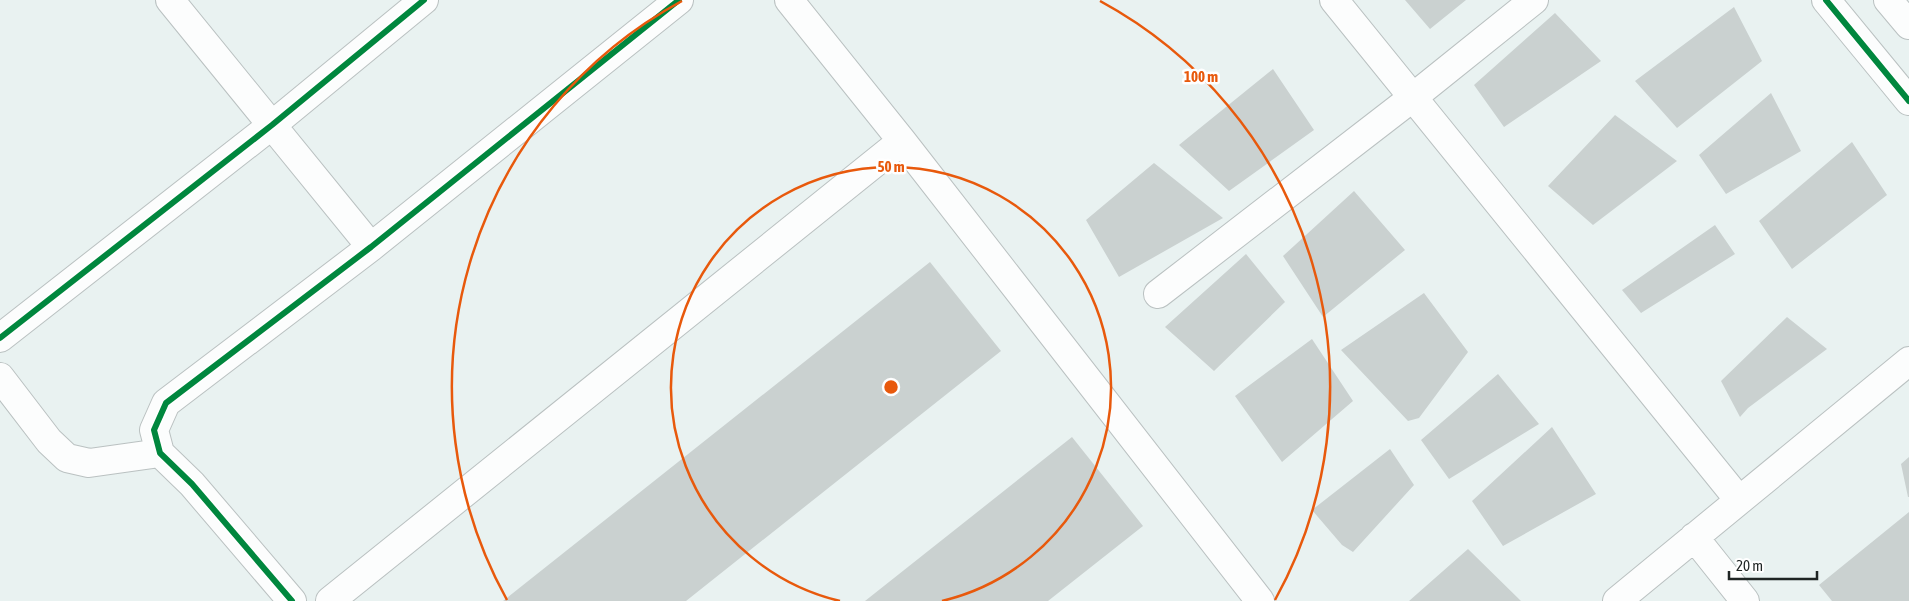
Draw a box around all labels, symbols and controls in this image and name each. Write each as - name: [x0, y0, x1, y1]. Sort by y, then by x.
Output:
- text: 100 m: [1184, 68, 1218, 85]
- text: 50 m: [878, 158, 905, 175]
- centre of rings: [882, 378, 900, 396]
- scale bar: [1729, 548, 1816, 580]
- text: 20 m: [1736, 557, 1763, 574]

